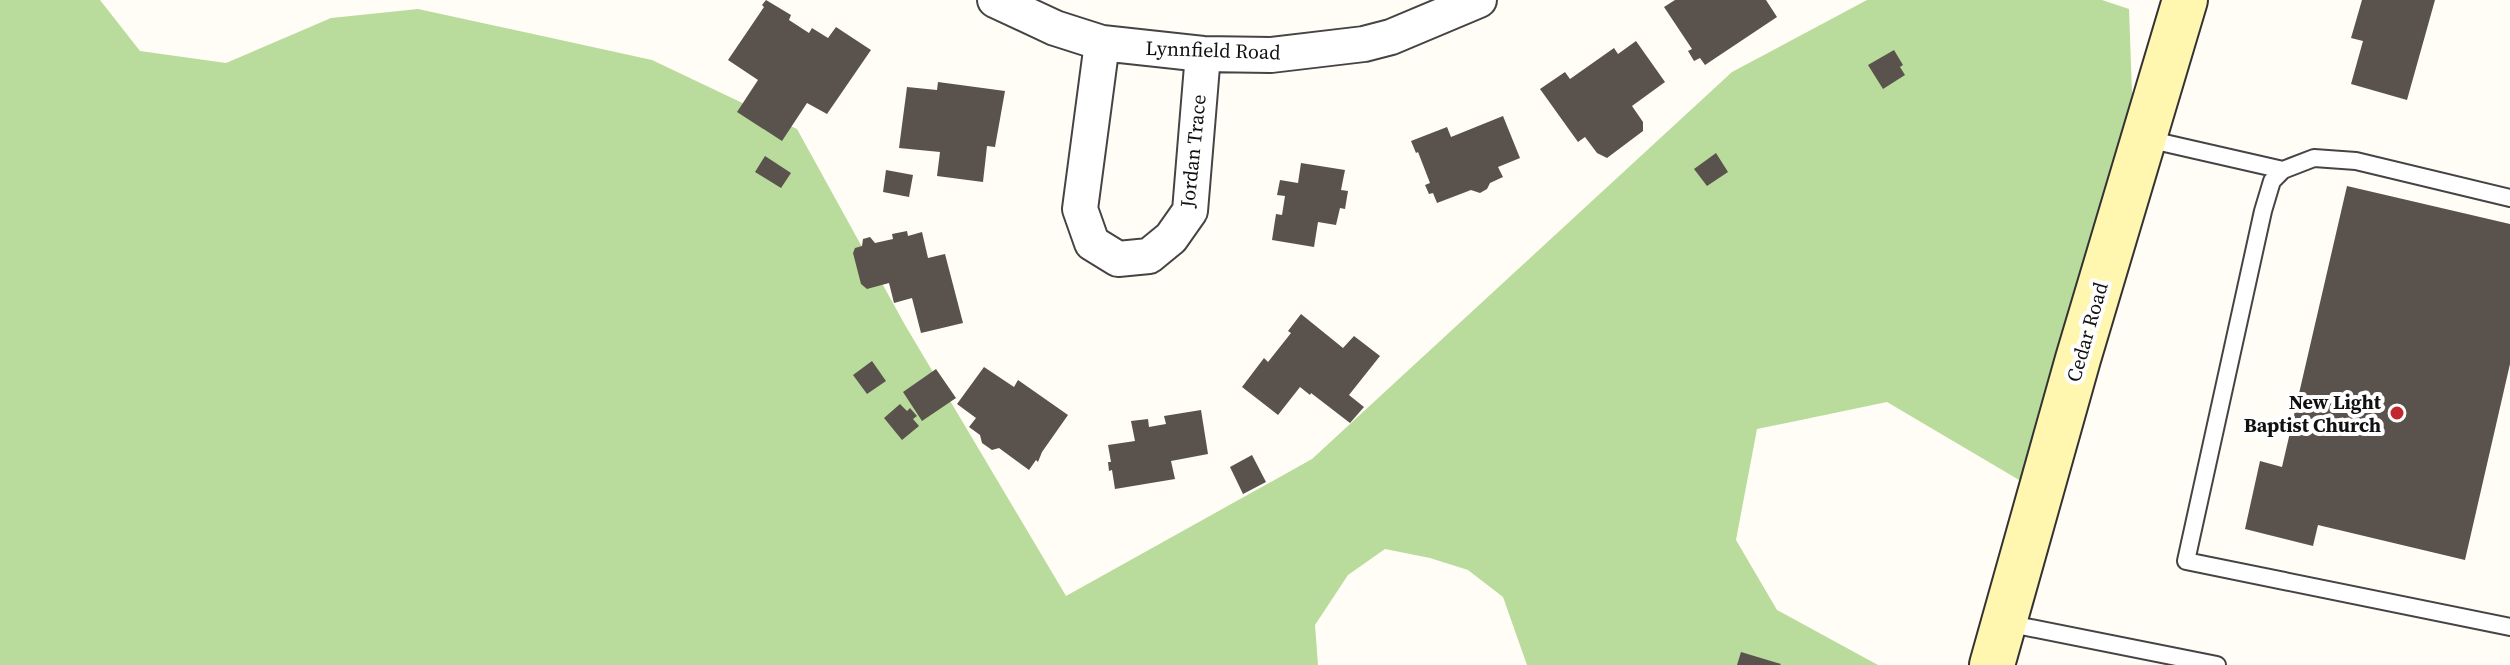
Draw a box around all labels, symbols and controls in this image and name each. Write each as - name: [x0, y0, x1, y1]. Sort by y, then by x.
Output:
- street label: Lynnfield Road: [1145, 34, 1282, 66]
- street label: Jordan Trace: [1173, 93, 1213, 210]
- street label: Cedar Road: [2059, 278, 2115, 385]
- place label: New Light Baptist Church: [2244, 388, 2382, 439]
- marker: New Light Baptist Church: [2388, 404, 2406, 422]

